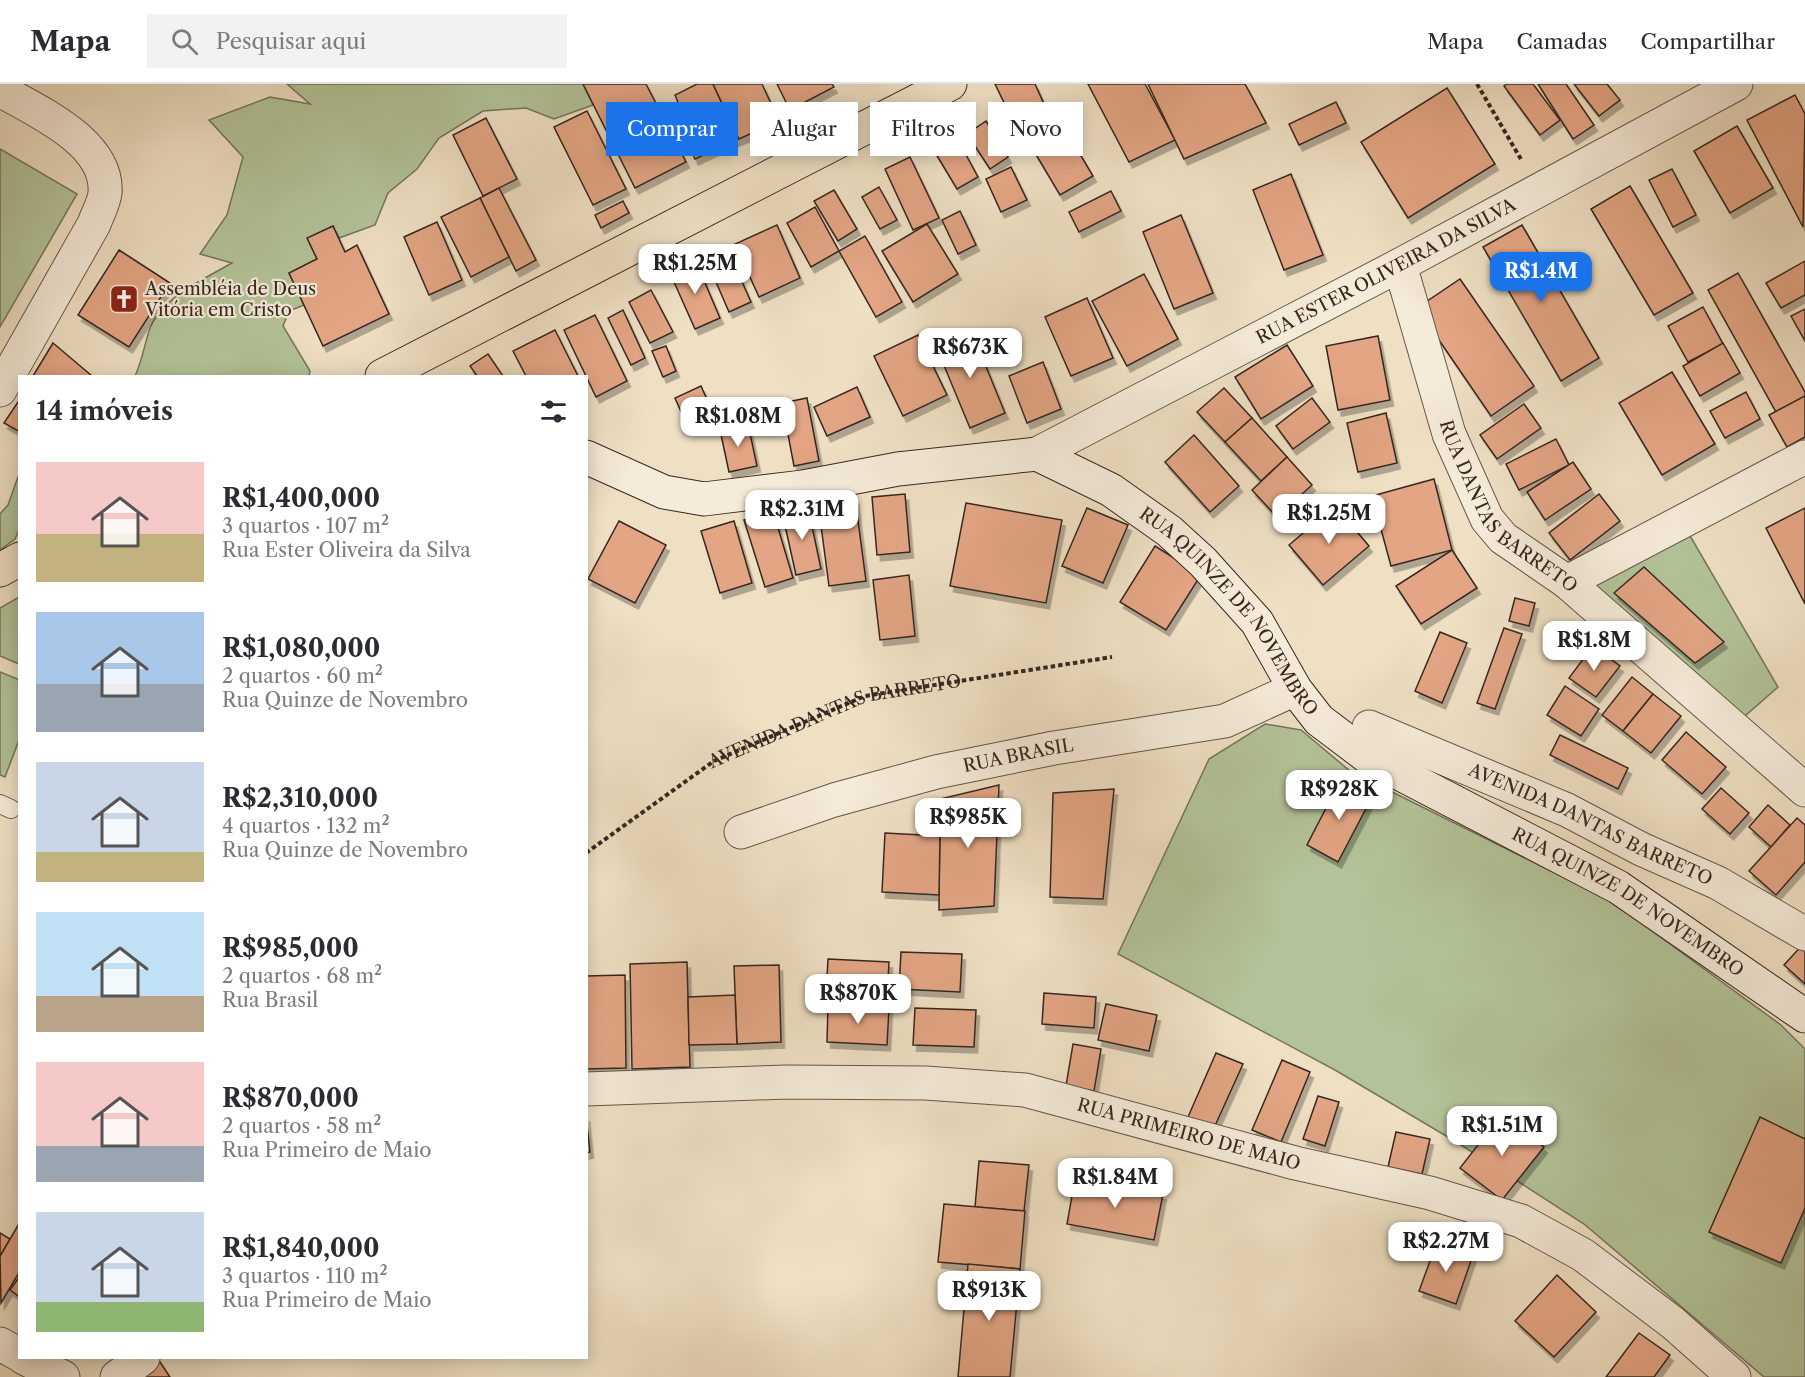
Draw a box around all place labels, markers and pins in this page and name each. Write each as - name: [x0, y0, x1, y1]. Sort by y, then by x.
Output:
- pin: R$1.25M: [640, 244, 750, 295]
- pin: R$1.4M: [1492, 252, 1590, 303]
- place label: Assembléia de Deus Vitória em Cristo: [144, 278, 316, 321]
- church icon: Assembléia de Deus Vitória em Cristo: [108, 283, 140, 315]
- pin: R$673K: [921, 328, 1019, 379]
- pin: R$1.08M: [683, 397, 793, 448]
- pin: R$2.31M: [747, 490, 857, 541]
- pin: R$1.25M: [1274, 494, 1384, 545]
- pin: R$1.8M: [1545, 621, 1643, 672]
- pin: R$928K: [1290, 770, 1388, 821]
- pin: R$985K: [919, 798, 1017, 849]
- pin: R$870K: [809, 974, 907, 1025]
- pin: R$1.51M: [1447, 1106, 1557, 1157]
- pin: R$1.84M: [1060, 1158, 1170, 1209]
- pin: R$2.27M: [1391, 1222, 1501, 1273]
- pin: R$913K: [940, 1271, 1038, 1322]

